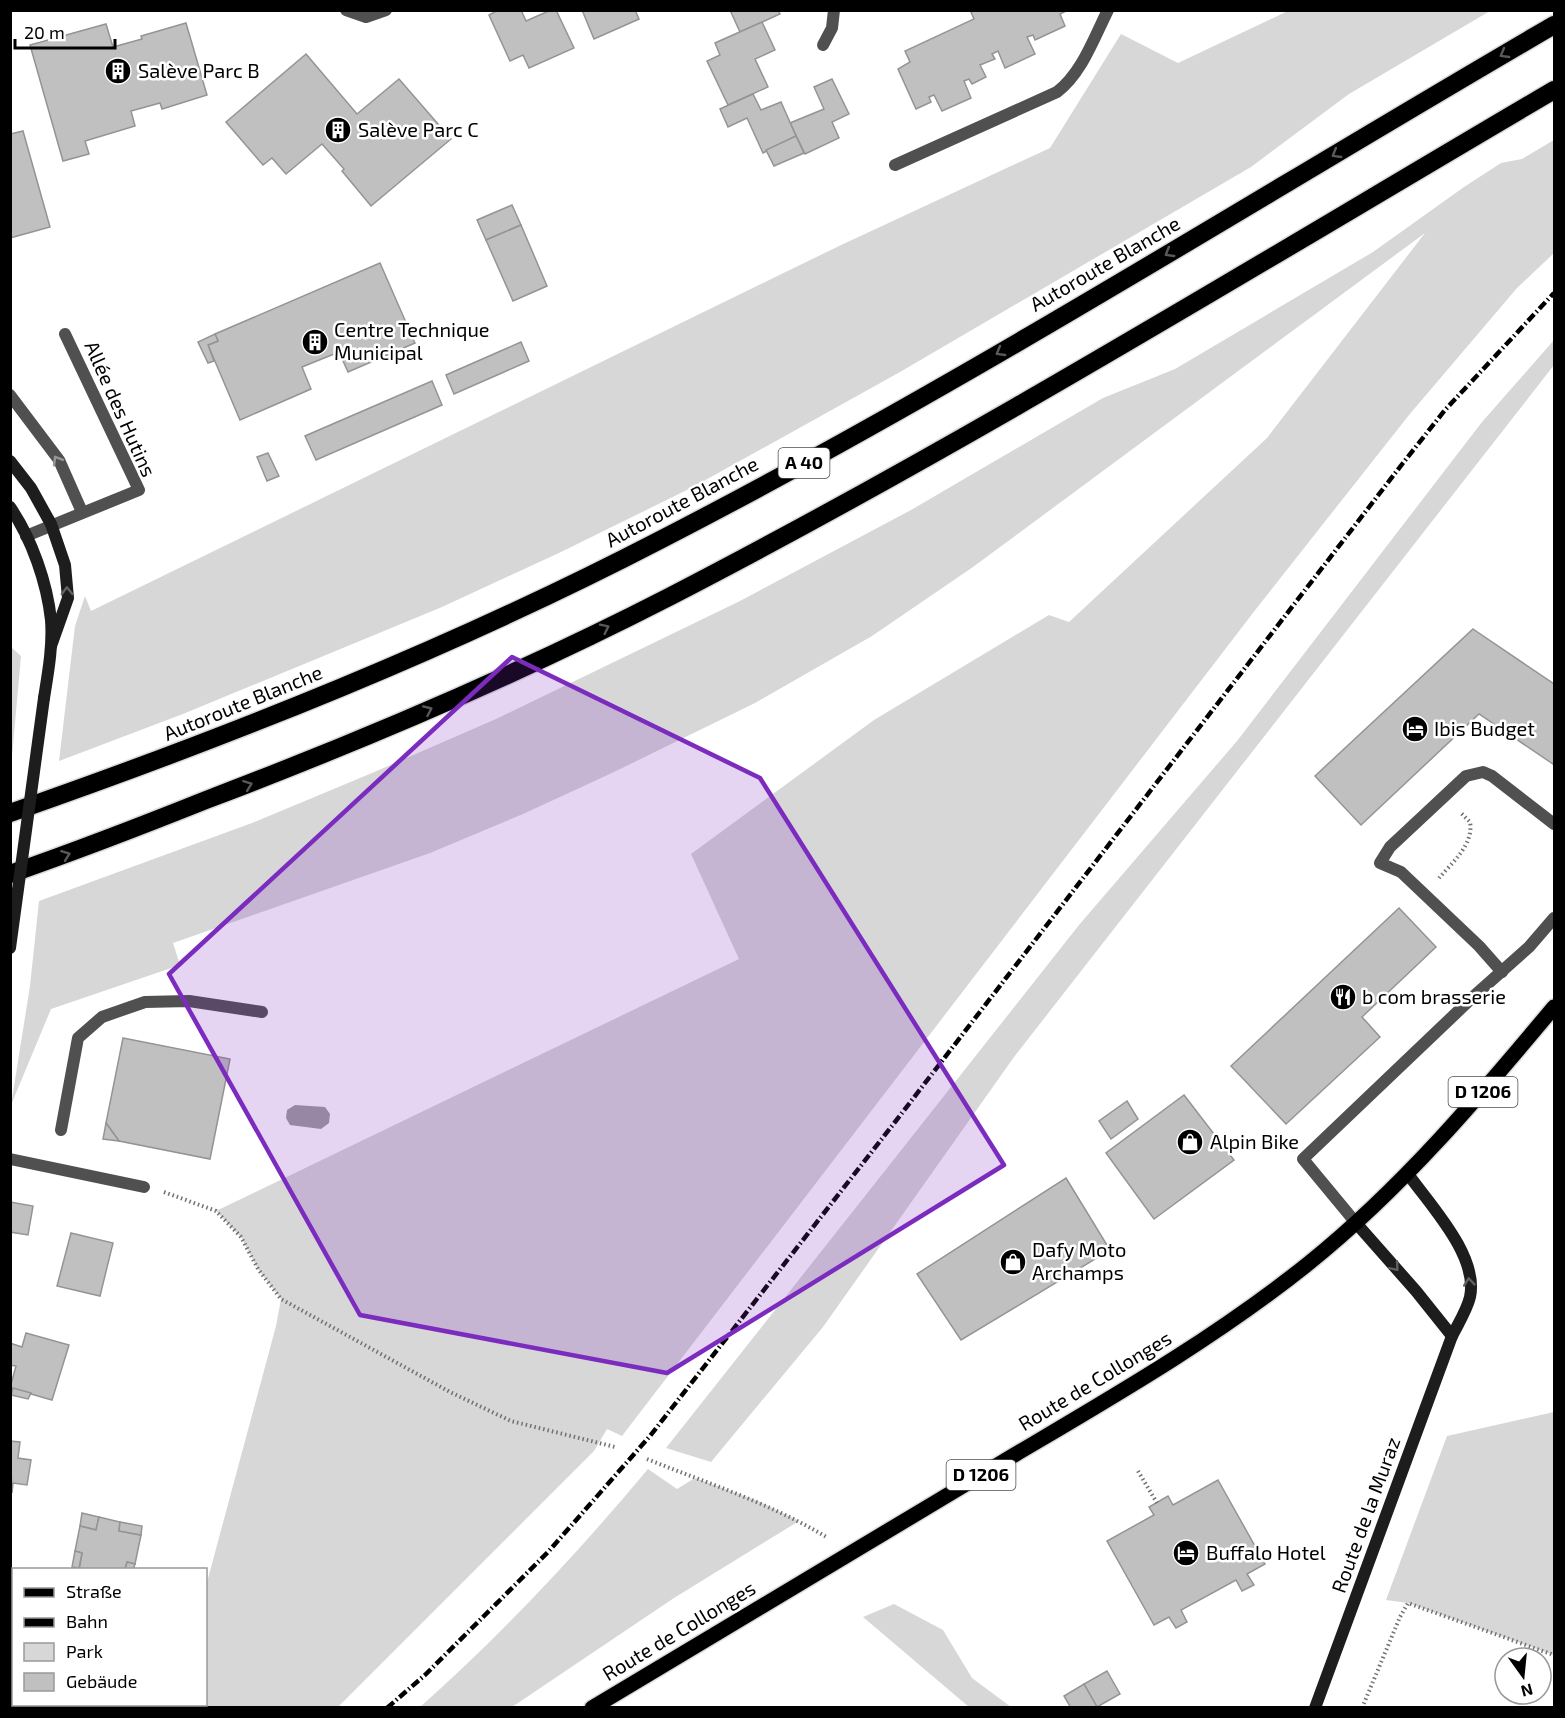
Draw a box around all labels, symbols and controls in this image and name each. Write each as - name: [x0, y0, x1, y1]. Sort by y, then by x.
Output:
- scale bar: [15, 12, 116, 50]
- text: 20 m: [24, 21, 65, 43]
- one-way arrow: [1500, 47, 1510, 58]
- building icon: Salève Parc B: [103, 56, 133, 86]
- place label: Salève Parc B: [138, 58, 260, 82]
- building icon: Salève Parc C: [323, 115, 353, 145]
- place label: Salève Parc C: [358, 117, 479, 141]
- one-way arrow: [1332, 146, 1342, 158]
- street label: Autoroute Blanche: [1025, 210, 1184, 316]
- one-way arrow: [1165, 246, 1175, 258]
- place label: Centre Technique Municipal: [334, 317, 490, 364]
- building icon: Centre Technique Municipal: [300, 327, 330, 357]
- street label: Allée des Hutins: [80, 337, 162, 480]
- one-way arrow: [996, 345, 1007, 356]
- road number: A 40: [778, 448, 830, 478]
- street label: Autoroute Blanche: [601, 451, 762, 551]
- one-way arrow: [53, 456, 64, 466]
- one-way arrow: [61, 586, 73, 595]
- one-way arrow: [598, 624, 609, 636]
- street label: Autoroute Blanche: [160, 659, 326, 745]
- one-way arrow: [422, 706, 433, 718]
- hotel icon: Ibis Budget: [1400, 714, 1430, 744]
- place label: Ibis Budget: [1434, 716, 1535, 740]
- one-way arrow: [242, 779, 252, 792]
- one-way arrow: [60, 850, 71, 862]
- restaurant icon: b com brasserie: [1328, 982, 1358, 1012]
- place label: b com brasserie: [1362, 984, 1506, 1008]
- road number: D 1206: [1448, 1077, 1518, 1107]
- shop icon: Alpin Bike: [1175, 1127, 1205, 1157]
- place label: Alpin Bike: [1210, 1129, 1299, 1153]
- place label: Dafy Moto Archamps: [1032, 1237, 1126, 1284]
- shop icon: Dafy Moto Archamps: [998, 1247, 1028, 1277]
- one-way arrow: [1388, 1260, 1399, 1271]
- one-way arrow: [1463, 1277, 1476, 1286]
- street label: Route de Collonges: [1014, 1325, 1175, 1435]
- street label: Route de la Muraz: [1326, 1433, 1404, 1596]
- road number: D 1206: [946, 1460, 1016, 1490]
- hotel icon: Buffalo Hotel: [1171, 1538, 1201, 1568]
- place label: Buffalo Hotel: [1206, 1540, 1326, 1564]
- legend: [12, 1568, 207, 1706]
- street label: Route de Collonges: [598, 1575, 759, 1685]
- text: Straße: [66, 1580, 122, 1602]
- text: Bahn: [66, 1610, 108, 1632]
- text: Park: [66, 1640, 103, 1662]
- north arrow: [1493, 1646, 1553, 1706]
- text: Gebäude: [66, 1670, 137, 1692]
- text: N: [1519, 1680, 1535, 1702]

